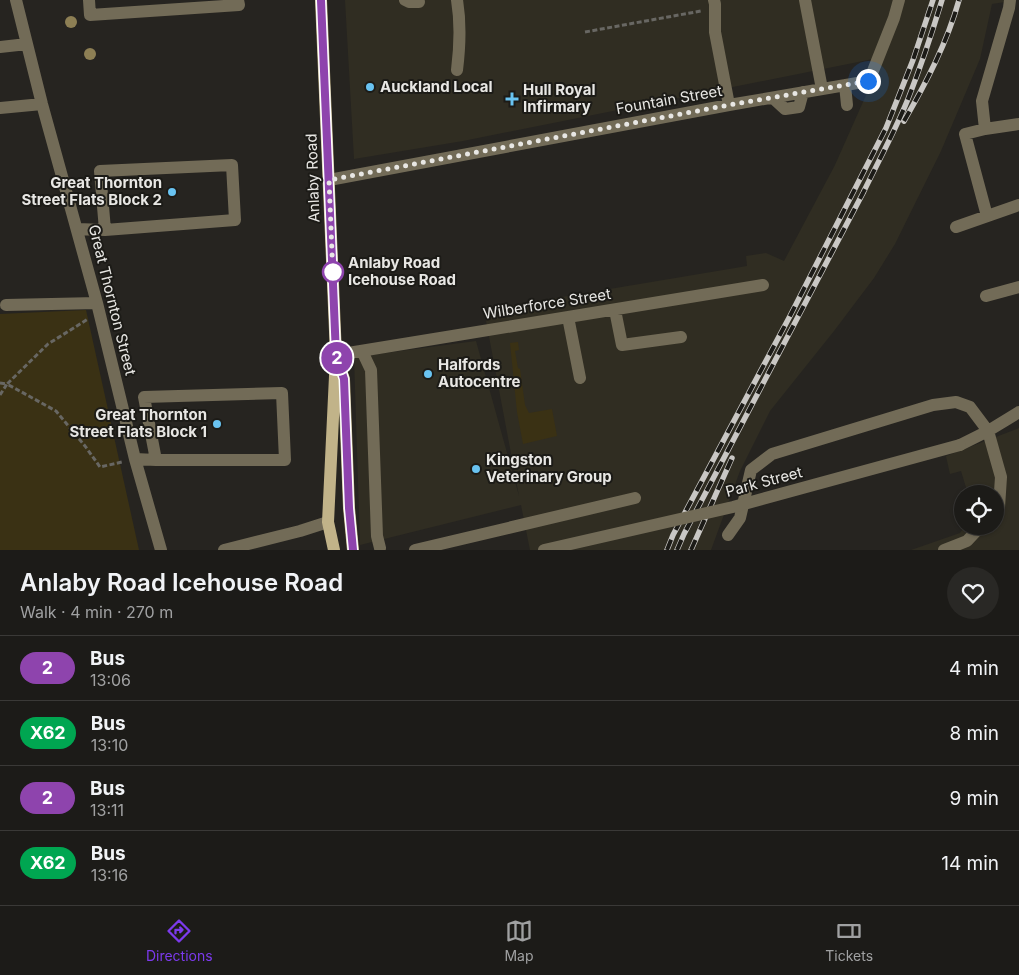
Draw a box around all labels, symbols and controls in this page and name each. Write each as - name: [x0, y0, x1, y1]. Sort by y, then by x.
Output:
- your location: [856, 69, 881, 94]
- place label: Auckland Local: [380, 77, 493, 96]
- place label: Hull Royal Infirmary: [523, 80, 595, 116]
- marker: Auckland Local: [364, 81, 376, 93]
- street label: Fountain Street: [614, 81, 724, 118]
- marker: Hull Royal Infirmary: [505, 92, 519, 106]
- street label: Anlaby Road: [301, 133, 324, 223]
- place label: Great Thornton Street Flats Block 2: [21, 173, 162, 209]
- marker: Great Thornton Street Flats Block 2: [166, 186, 178, 198]
- street label: Great Thornton Street: [85, 223, 140, 377]
- place label: Anlaby Road Icehouse Road: [348, 253, 456, 289]
- marker: Anlaby Road Icehouse Road: [322, 261, 344, 283]
- street label: Wilberforce Street: [482, 284, 612, 323]
- line badge: 2: [321, 342, 353, 374]
- text: 2: [331, 347, 343, 368]
- place label: Halfords Autocentre: [438, 355, 520, 391]
- marker: Halfords Autocentre: [422, 368, 434, 380]
- place label: Great Thornton Street Flats Block 1: [69, 405, 207, 441]
- marker: Great Thornton Street Flats Block 1: [211, 418, 223, 430]
- place label: Kingston Veterinary Group: [486, 450, 612, 486]
- street label: Park Street: [723, 462, 804, 501]
- marker: Kingston Veterinary Group: [470, 463, 482, 475]
- map controls: [954, 485, 1004, 535]
- button: locate: [954, 485, 1004, 535]
- button: heart: [947, 567, 999, 619]
- text: Anlaby Road Icehouse Road: [20, 568, 343, 597]
- text: Walk · 4 min · 270 m: [20, 602, 173, 622]
- text: Bus: [90, 647, 125, 670]
- text: 2: [42, 657, 53, 678]
- text: 4 min: [949, 657, 999, 680]
- text: 13:06: [90, 670, 131, 690]
- text: Bus: [91, 712, 126, 735]
- text: X62: [30, 722, 66, 743]
- text: 8 min: [949, 722, 999, 745]
- text: 13:10: [91, 735, 128, 755]
- text: Bus: [90, 777, 125, 800]
- text: 2: [42, 787, 53, 808]
- text: 9 min: [949, 787, 999, 810]
- text: 13:11: [90, 800, 124, 820]
- text: Bus: [91, 842, 126, 865]
- text: X62: [30, 852, 66, 873]
- text: 14 min: [941, 852, 999, 875]
- text: 13:16: [91, 865, 128, 885]
- tab: Directions: [146, 917, 213, 964]
- tab: Map: [504, 917, 534, 964]
- tab: Tickets: [825, 917, 873, 964]

